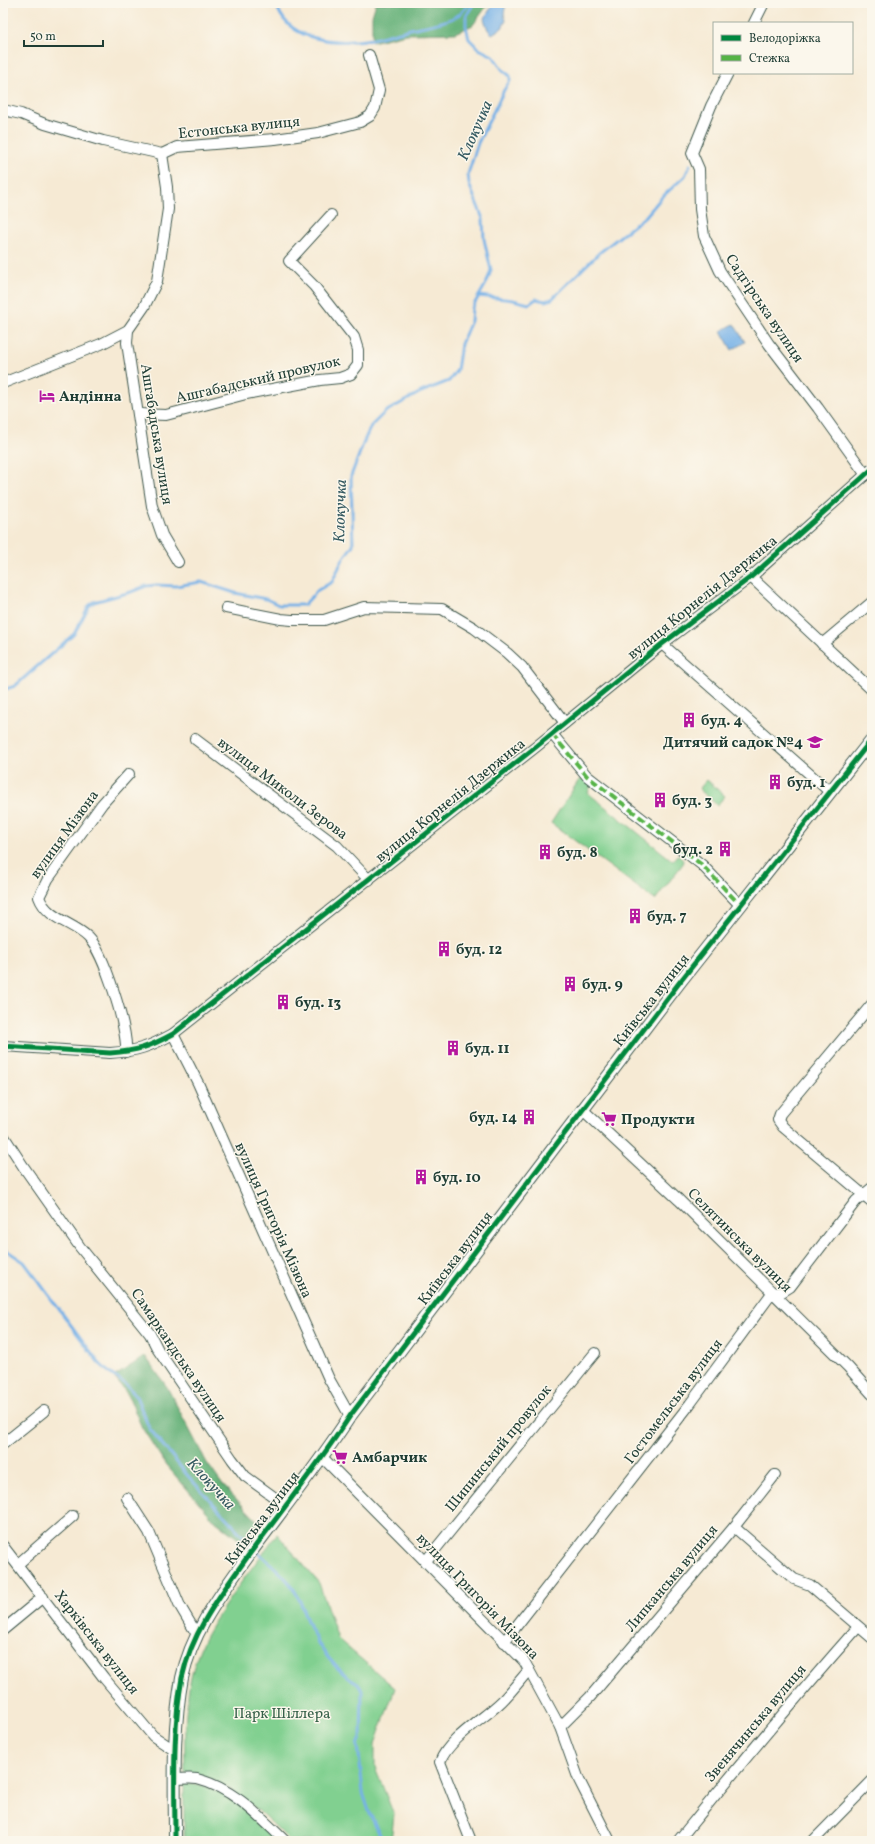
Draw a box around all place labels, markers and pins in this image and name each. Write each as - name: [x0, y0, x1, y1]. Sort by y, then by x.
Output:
- hotel icon: Андінна: [38, 387, 56, 405]
- place label: Андінна: [59, 387, 122, 408]
- building icon: буд. 4: [680, 711, 698, 729]
- place label: буд. 4: [701, 711, 743, 732]
- place label: Дитячий садок №4: [663, 733, 803, 754]
- school or university icon: Дитячий садок №4: [806, 733, 824, 751]
- building icon: буд. 1: [766, 773, 784, 791]
- place label: буд. 1: [787, 773, 826, 794]
- building icon: буд. 3: [651, 791, 669, 809]
- place label: буд. 3: [672, 791, 713, 812]
- place label: буд. 2: [673, 840, 713, 861]
- building icon: буд. 2: [716, 840, 734, 858]
- building icon: буд. 8: [536, 843, 554, 861]
- place label: буд. 8: [557, 843, 598, 864]
- building icon: буд. 7: [626, 907, 644, 925]
- place label: буд. 7: [647, 907, 687, 928]
- building icon: буд. 12: [435, 940, 453, 958]
- place label: буд. 12: [456, 940, 503, 961]
- building icon: буд. 9: [561, 975, 579, 993]
- place label: буд. 9: [582, 975, 623, 996]
- building icon: буд. 13: [274, 993, 292, 1011]
- place label: буд. 13: [295, 993, 342, 1014]
- building icon: буд. 11: [444, 1039, 462, 1057]
- place label: буд. 11: [465, 1039, 510, 1060]
- place label: буд. 14: [469, 1108, 517, 1129]
- building icon: буд. 14: [520, 1108, 538, 1126]
- supermarket icon: Продукти: [600, 1110, 618, 1128]
- place label: Продукти: [621, 1110, 695, 1131]
- building icon: буд. 10: [412, 1168, 430, 1186]
- place label: буд. 10: [433, 1168, 481, 1189]
- supermarket icon: Амбарчик: [331, 1448, 349, 1466]
- place label: Амбарчик: [352, 1448, 427, 1469]

